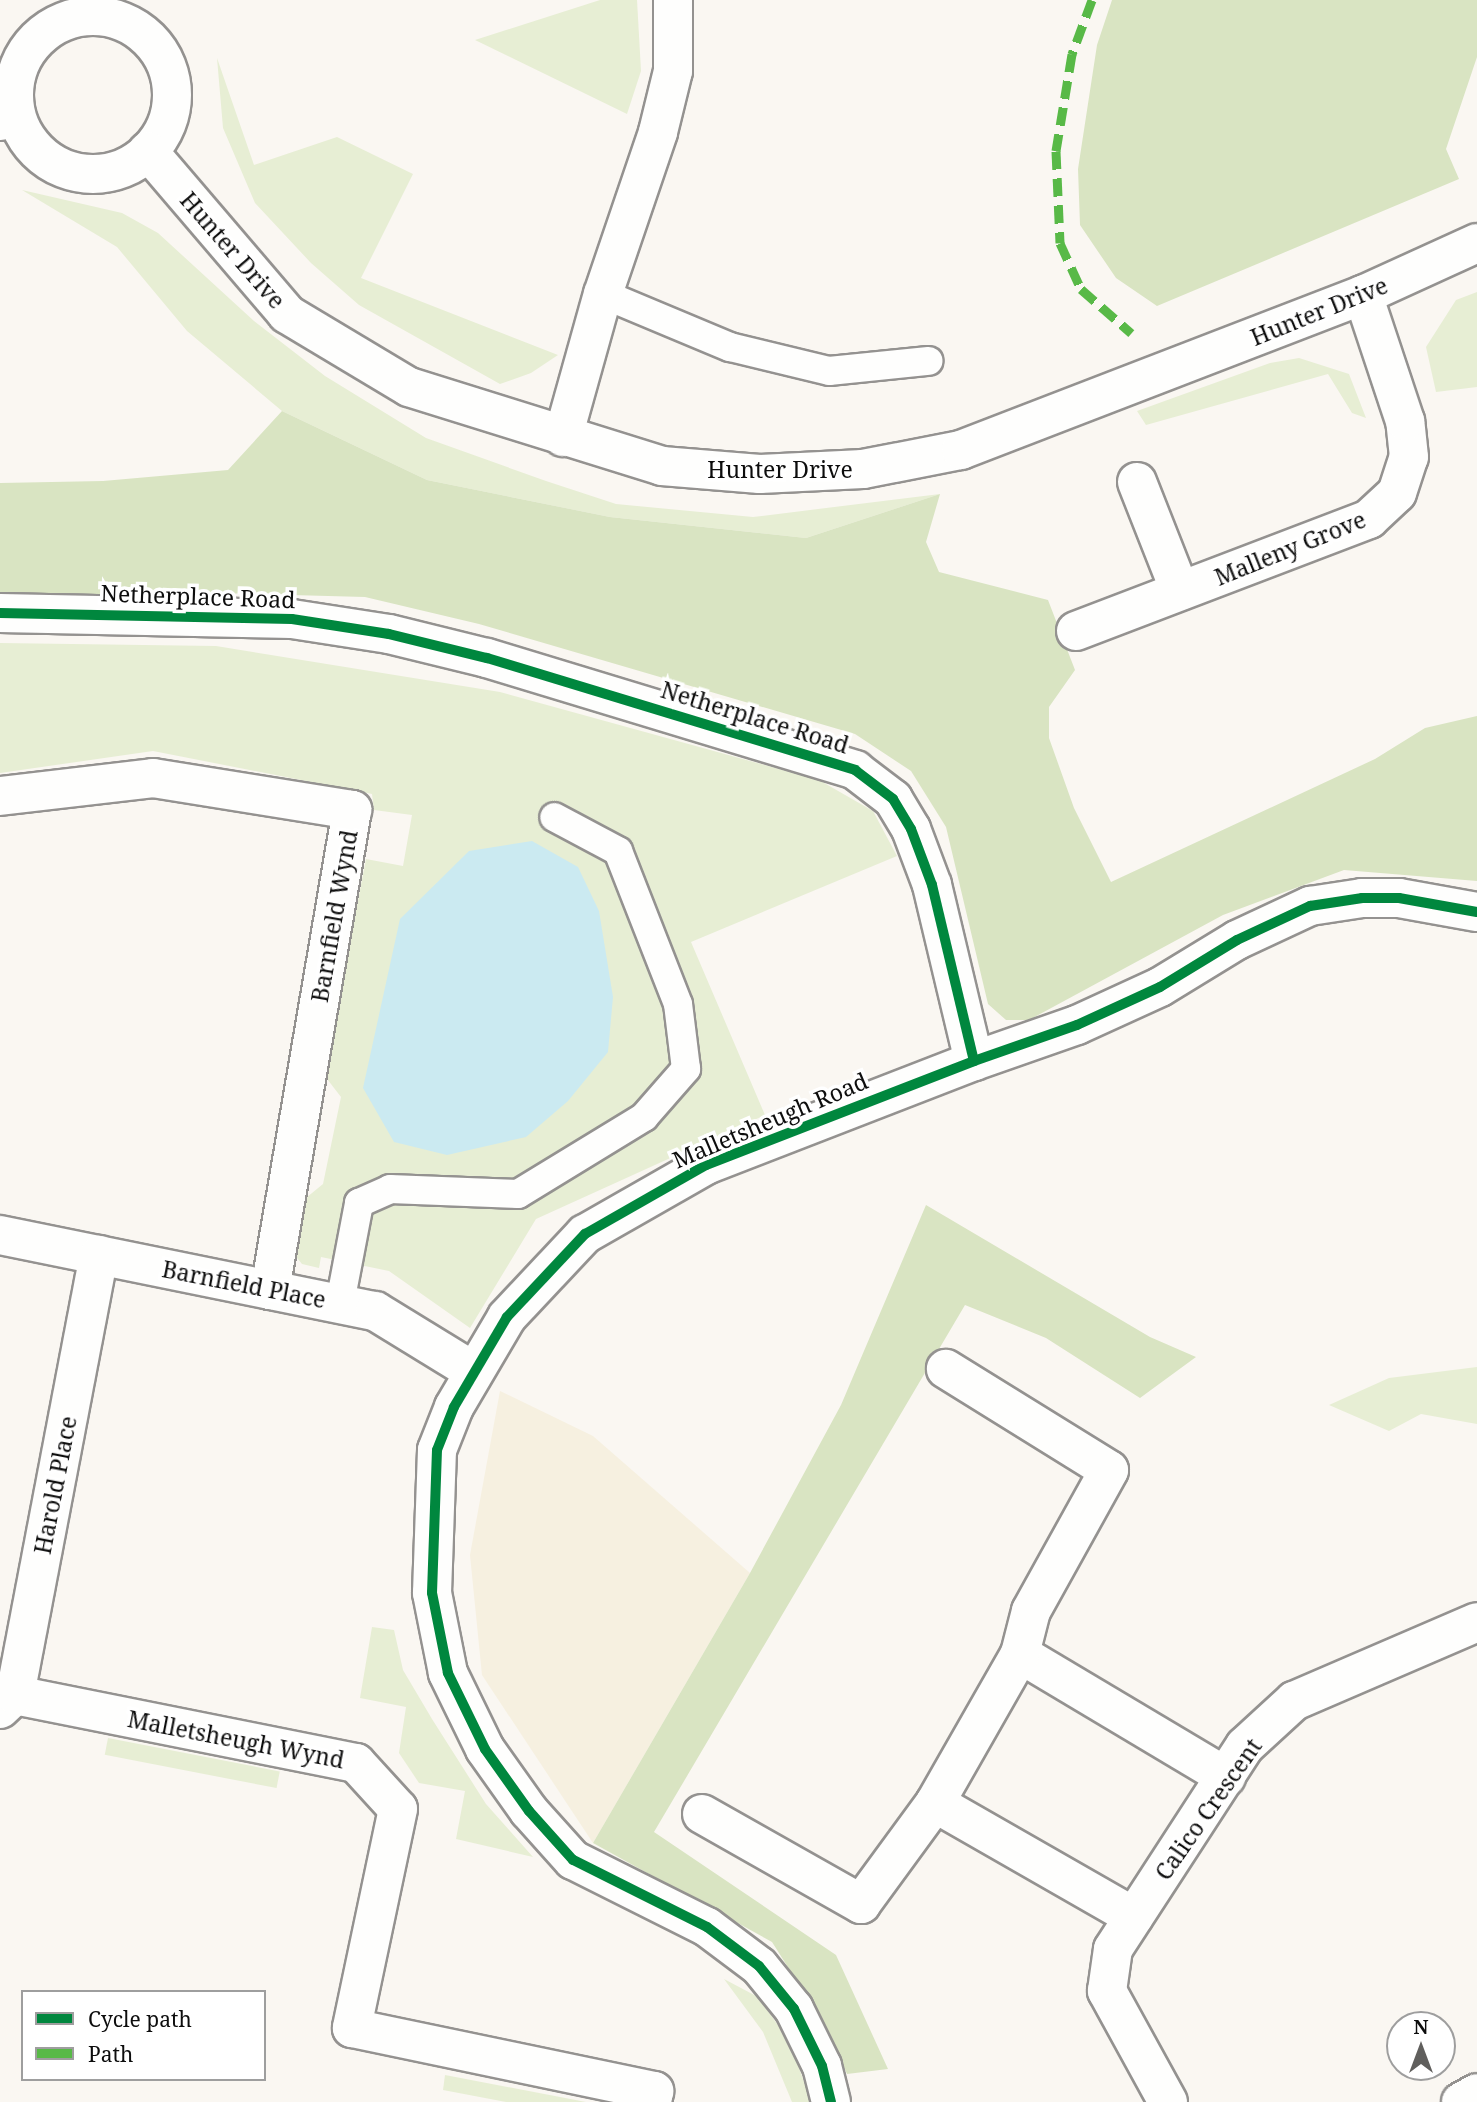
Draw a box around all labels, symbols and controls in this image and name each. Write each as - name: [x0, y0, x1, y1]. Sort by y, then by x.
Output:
- street label: Hunter Drive: [175, 186, 291, 314]
- street label: Hunter Drive: [1246, 271, 1392, 351]
- street label: Hunter Drive: [707, 455, 853, 483]
- street label: Malleny Grove: [1210, 505, 1370, 591]
- street label: Netherplace Road: [100, 579, 296, 613]
- street label: Netherplace Road: [658, 675, 852, 759]
- street label: Barnfield Wynd: [305, 828, 363, 1004]
- street label: Malletsheugh Road: [668, 1066, 872, 1174]
- street label: Barnfield Place: [160, 1255, 328, 1313]
- street label: Harold Place: [28, 1414, 82, 1556]
- street label: Malletsheugh Wynd: [125, 1704, 347, 1774]
- street label: Calico Crescent: [1149, 1733, 1267, 1885]
- legend: [21, 1990, 266, 2081]
- text: Cycle path: [88, 2005, 192, 2033]
- north arrow: [1386, 2011, 1456, 2081]
- text: N: [1414, 2014, 1428, 2040]
- text: Path: [88, 2040, 133, 2068]

